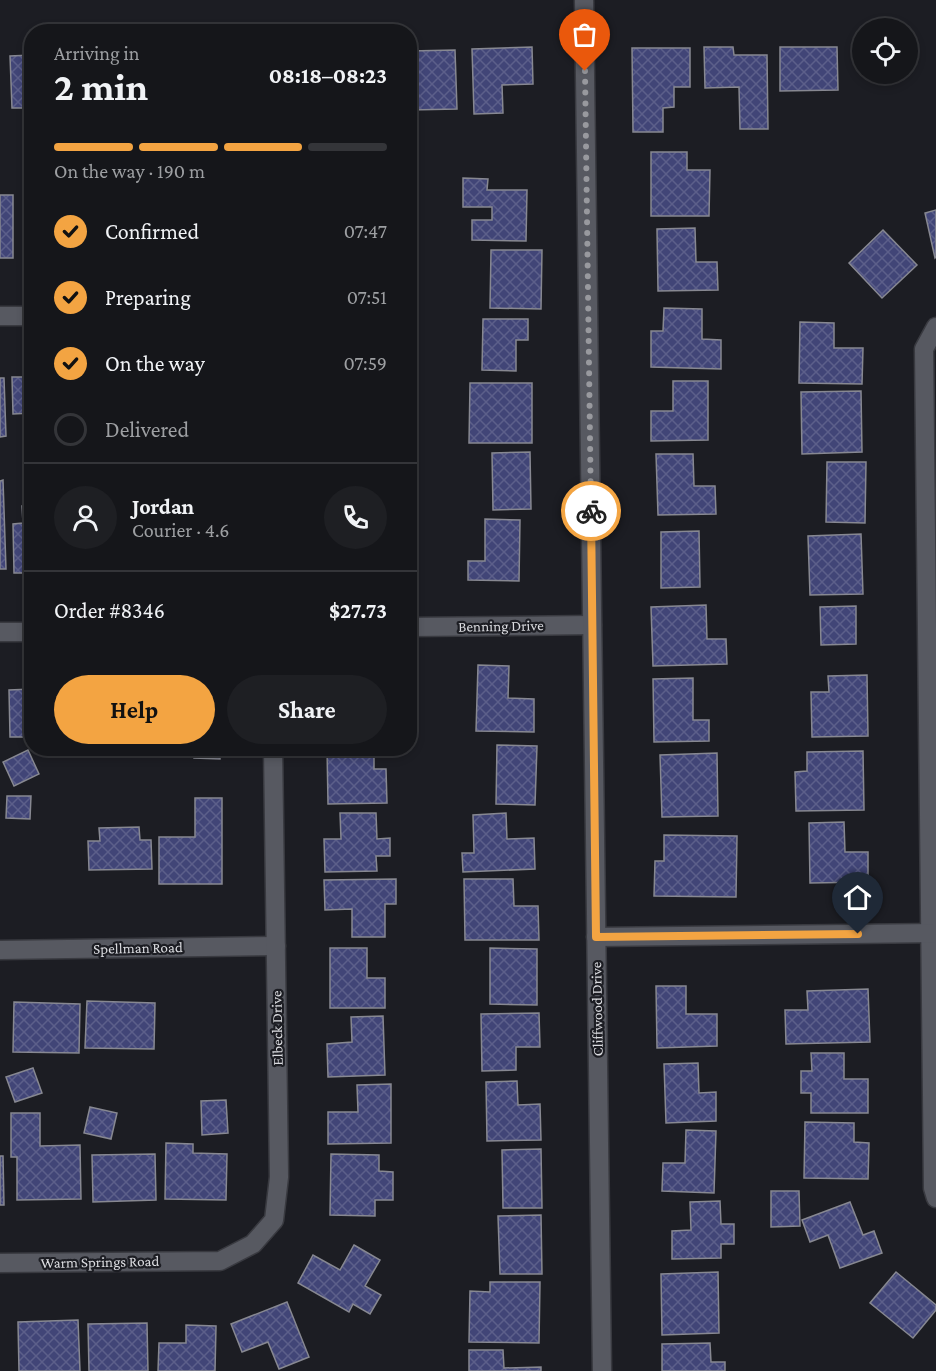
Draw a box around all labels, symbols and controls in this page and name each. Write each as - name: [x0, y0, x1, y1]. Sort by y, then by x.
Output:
- pin: [559, 9, 610, 71]
- icon: bag: [568, 18, 601, 51]
- map controls: [852, 18, 918, 84]
- button: locate: [852, 18, 918, 84]
- text: Arriving in: [54, 42, 139, 64]
- text: 08:18–08:23: [269, 63, 387, 88]
- text: 2 min: [54, 65, 148, 108]
- text: On the way · 190 m: [54, 160, 205, 182]
- icon: check: [54, 215, 87, 248]
- text: Confirmed: [105, 219, 199, 244]
- text: 07:47: [344, 220, 387, 242]
- icon: check: [54, 281, 87, 314]
- text: Preparing: [105, 285, 191, 310]
- text: 07:51: [347, 286, 387, 308]
- icon: check: [54, 347, 87, 380]
- text: On the way: [105, 351, 205, 376]
- text: 07:59: [343, 352, 387, 374]
- text: Delivered: [105, 417, 189, 442]
- courier: [561, 481, 621, 541]
- button: person: [54, 486, 117, 549]
- button: phone: [324, 486, 387, 549]
- text: Jordan: [132, 494, 194, 519]
- icon: bike: [575, 495, 608, 528]
- text: Courier · 4.6: [132, 519, 230, 541]
- text: Order #8346: [54, 598, 165, 623]
- text: $27.73: [329, 598, 387, 623]
- street label: Benning Drive: [458, 617, 544, 636]
- button: Help: [54, 675, 215, 744]
- button: Share: [227, 675, 387, 744]
- pin: [832, 872, 883, 934]
- icon: home: [841, 881, 874, 914]
- street label: Spellman Road: [93, 939, 183, 958]
- street label: Cliffwood Drive: [588, 961, 606, 1056]
- street label: Elbeck Drive: [268, 990, 286, 1066]
- street label: Warm Springs Road: [41, 1253, 160, 1272]

